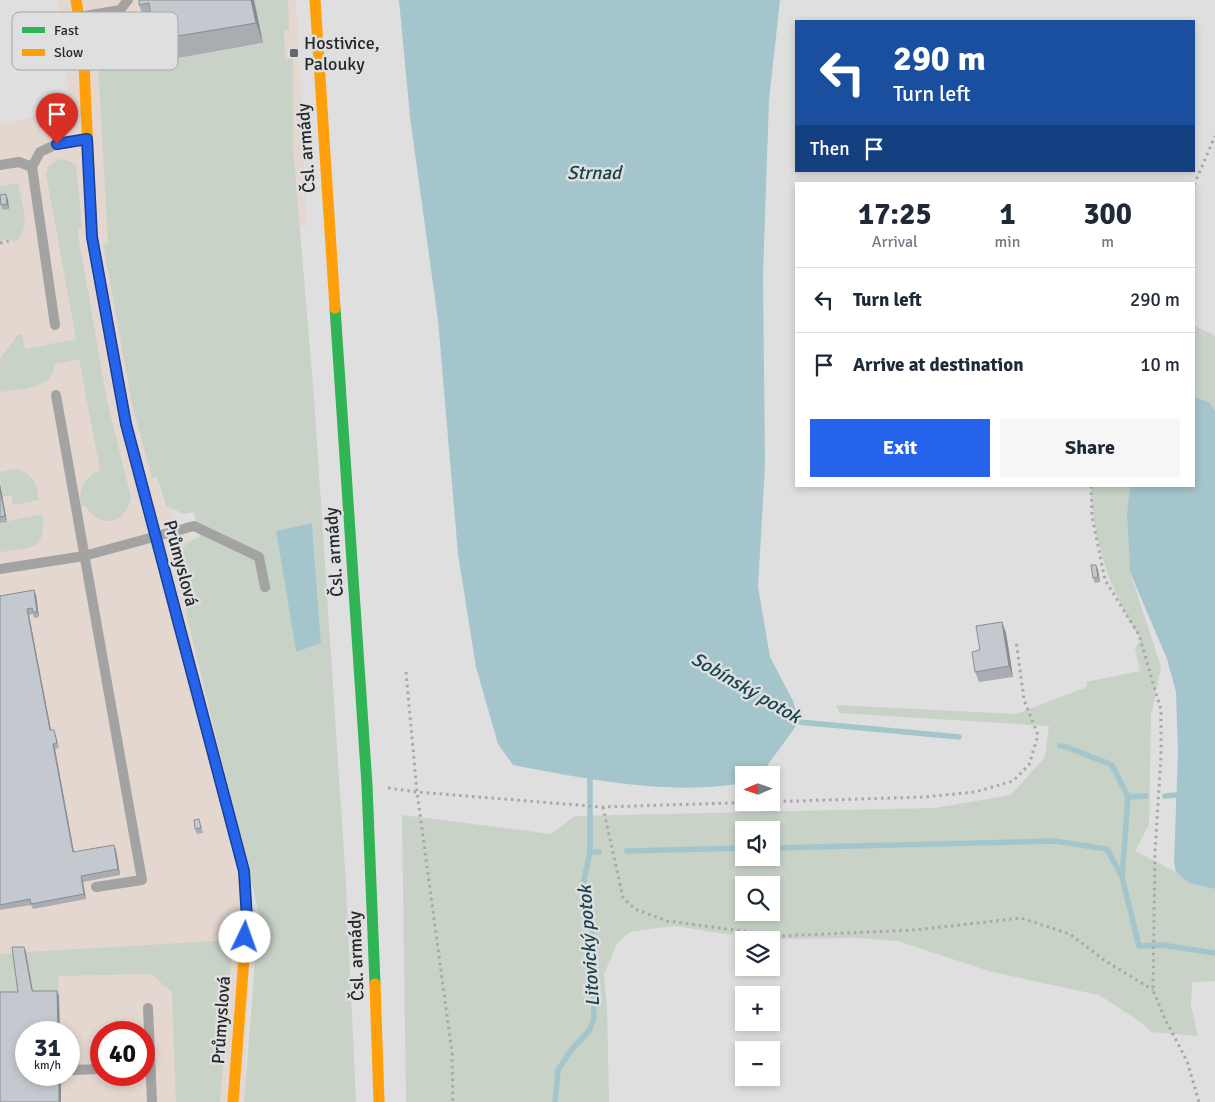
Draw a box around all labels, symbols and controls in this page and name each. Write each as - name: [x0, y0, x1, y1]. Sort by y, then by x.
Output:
- legend: [12, 12, 178, 70]
- text: Fast: [54, 22, 79, 39]
- place label: Hostivice, Palouky: [304, 32, 380, 75]
- text: 290 m: [893, 37, 986, 80]
- icon: left: [810, 40, 875, 105]
- text: Slow: [54, 44, 83, 61]
- marker: Hostivice, Palouky: [288, 47, 300, 59]
- text: Turn left: [893, 80, 971, 107]
- pin: [36, 93, 78, 144]
- icon: arrive: [43, 100, 71, 128]
- street label: Čsl. armády: [292, 102, 320, 194]
- icon: arrive: [860, 135, 888, 163]
- text: Then: [810, 137, 850, 161]
- water label: Strnad: [567, 161, 623, 185]
- text: 17:25: [858, 196, 932, 233]
- text: 1: [999, 196, 1016, 233]
- text: 300: [1083, 196, 1132, 233]
- text: Arrival: [872, 232, 918, 252]
- text: min: [995, 232, 1020, 252]
- text: m: [1101, 232, 1114, 252]
- icon: left: [810, 286, 838, 314]
- text: Turn left: [853, 288, 922, 312]
- text: 290 m: [1130, 288, 1180, 312]
- icon: arrive: [810, 351, 838, 379]
- text: Arrive at destination: [853, 353, 1024, 377]
- text: 10 m: [1140, 353, 1180, 377]
- button: Exit: [810, 419, 990, 477]
- button: Share: [1000, 419, 1180, 477]
- street label: Čsl. armády: [320, 506, 348, 598]
- street label: Průmyslová: [159, 517, 203, 609]
- water label: Sobínský potok: [687, 647, 806, 730]
- north arrow: [735, 766, 780, 811]
- map controls: [735, 766, 780, 1086]
- button: sound: [735, 821, 780, 866]
- button: search: [735, 876, 780, 921]
- water label: Litovický potok: [573, 883, 605, 1007]
- position arrow: [218, 910, 270, 962]
- street label: Čsl. armády: [343, 910, 369, 1001]
- button: layers: [735, 931, 780, 976]
- street label: Průmyslová: [207, 975, 235, 1065]
- button: +: [735, 986, 780, 1031]
- speed limit sign: 40: [90, 1021, 155, 1086]
- text: 31: [34, 1032, 61, 1063]
- button: −: [735, 1041, 780, 1086]
- text: km/h: [34, 1058, 61, 1073]

